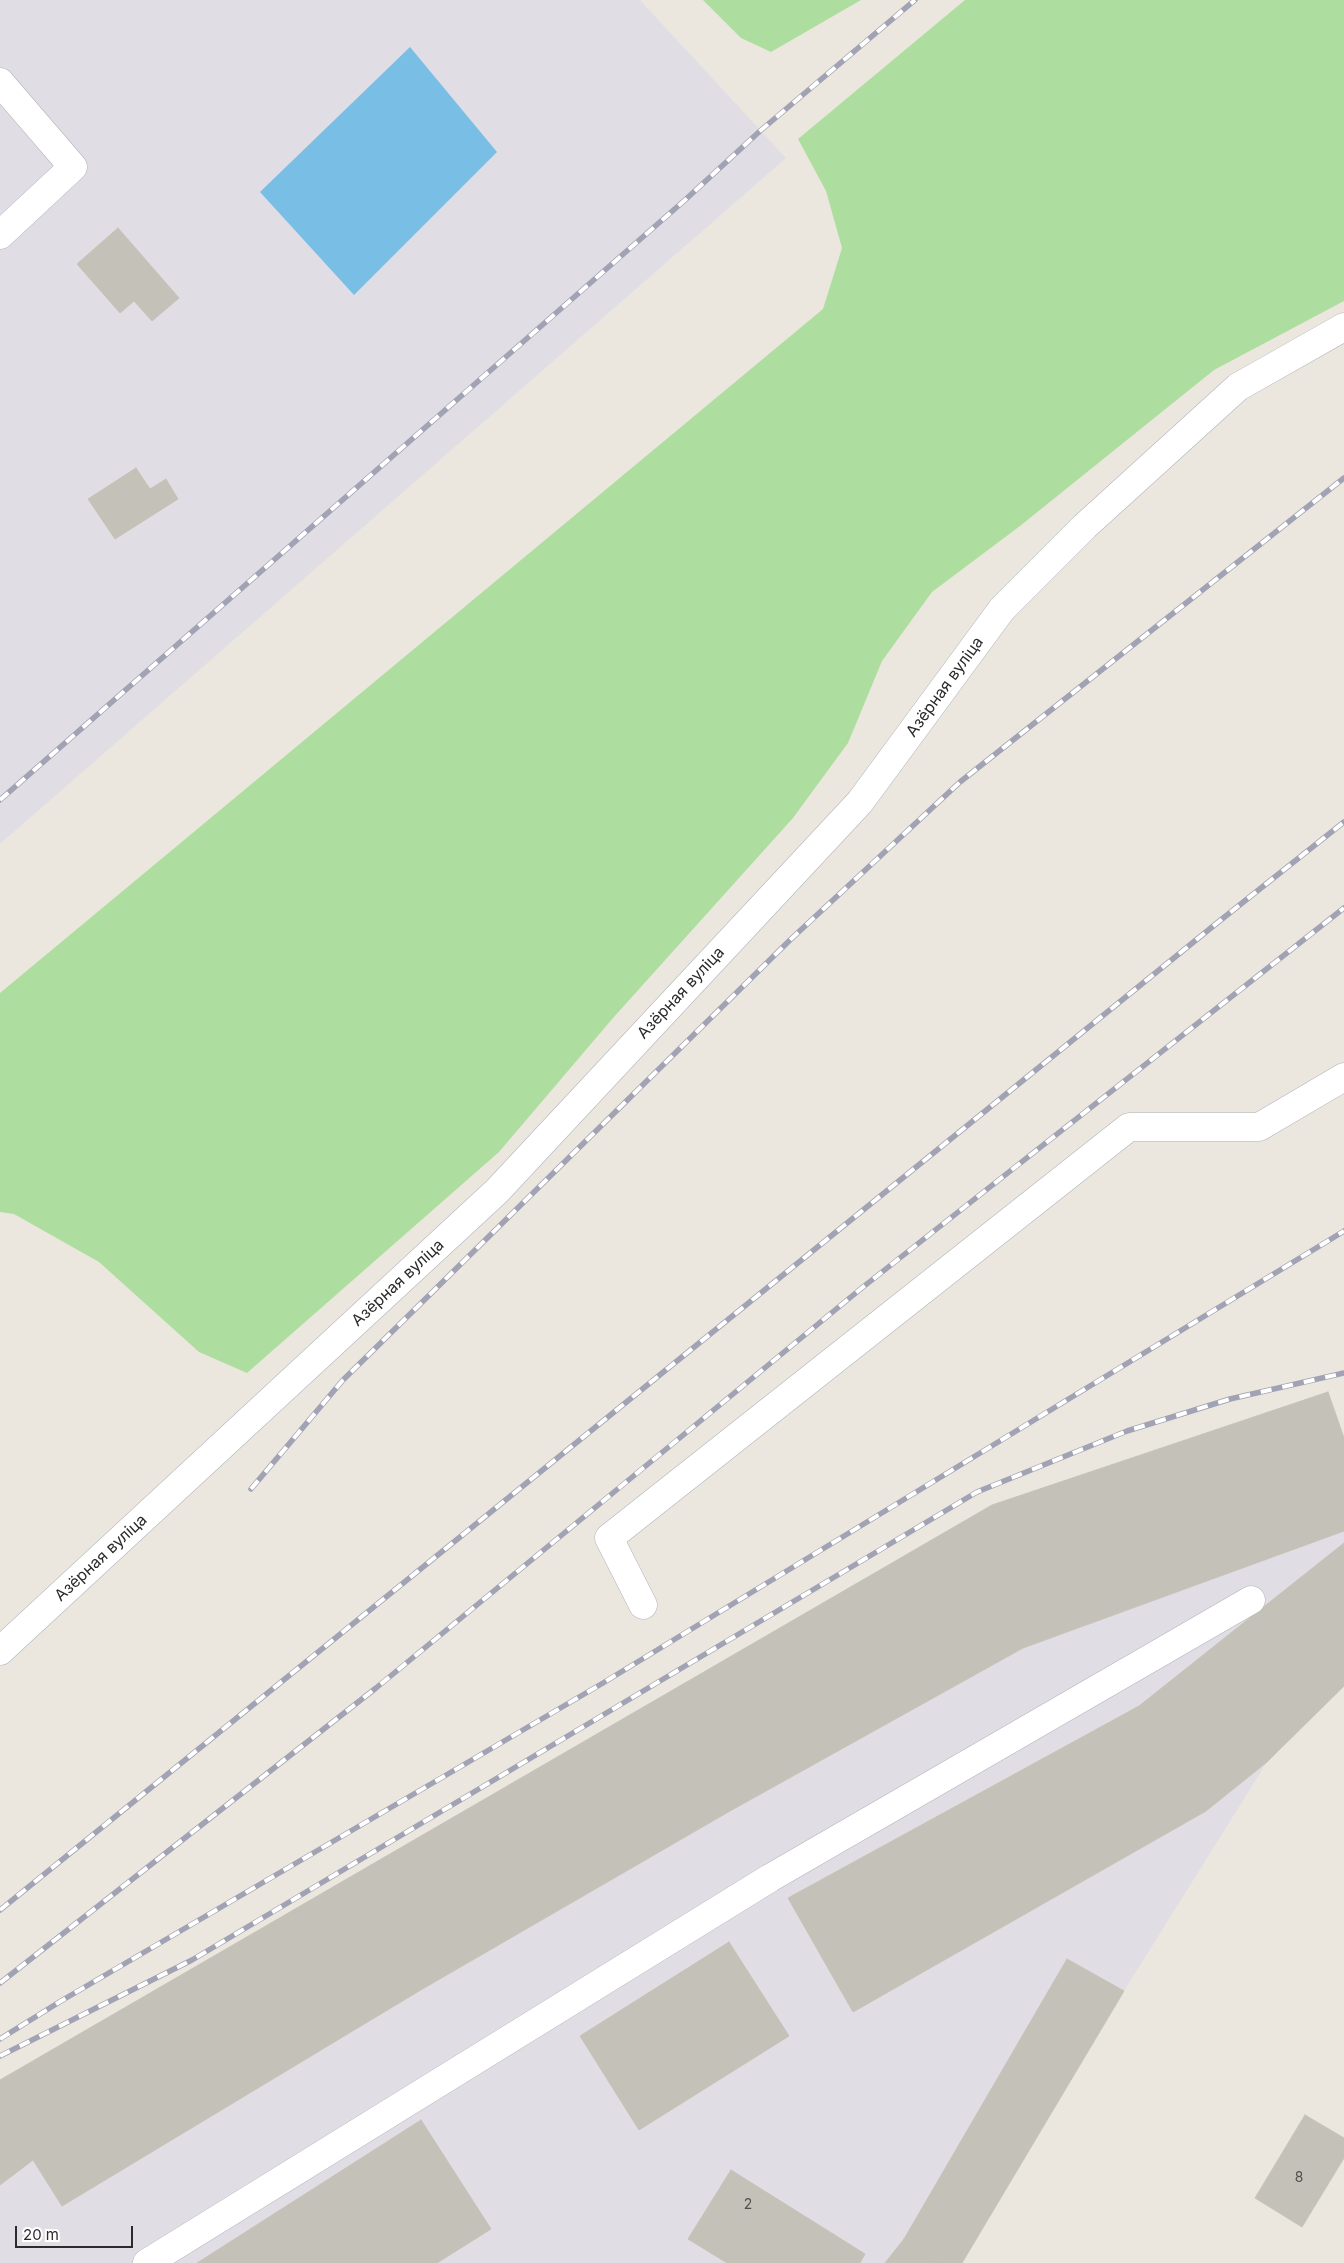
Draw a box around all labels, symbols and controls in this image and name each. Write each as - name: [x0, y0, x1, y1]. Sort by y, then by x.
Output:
- street label: Азёрная вуліца: [902, 633, 988, 741]
- street label: Азёрная вуліца: [633, 943, 729, 1043]
- street label: Азёрная вуліца: [348, 1235, 448, 1331]
- street label: Азёрная вуліца: [51, 1510, 151, 1606]
- house number: 8: [1295, 2170, 1303, 2186]
- house number: 2: [744, 2197, 752, 2213]
- scale bar: [18, 2216, 135, 2248]
- text: 20 m: [23, 2225, 59, 2244]

